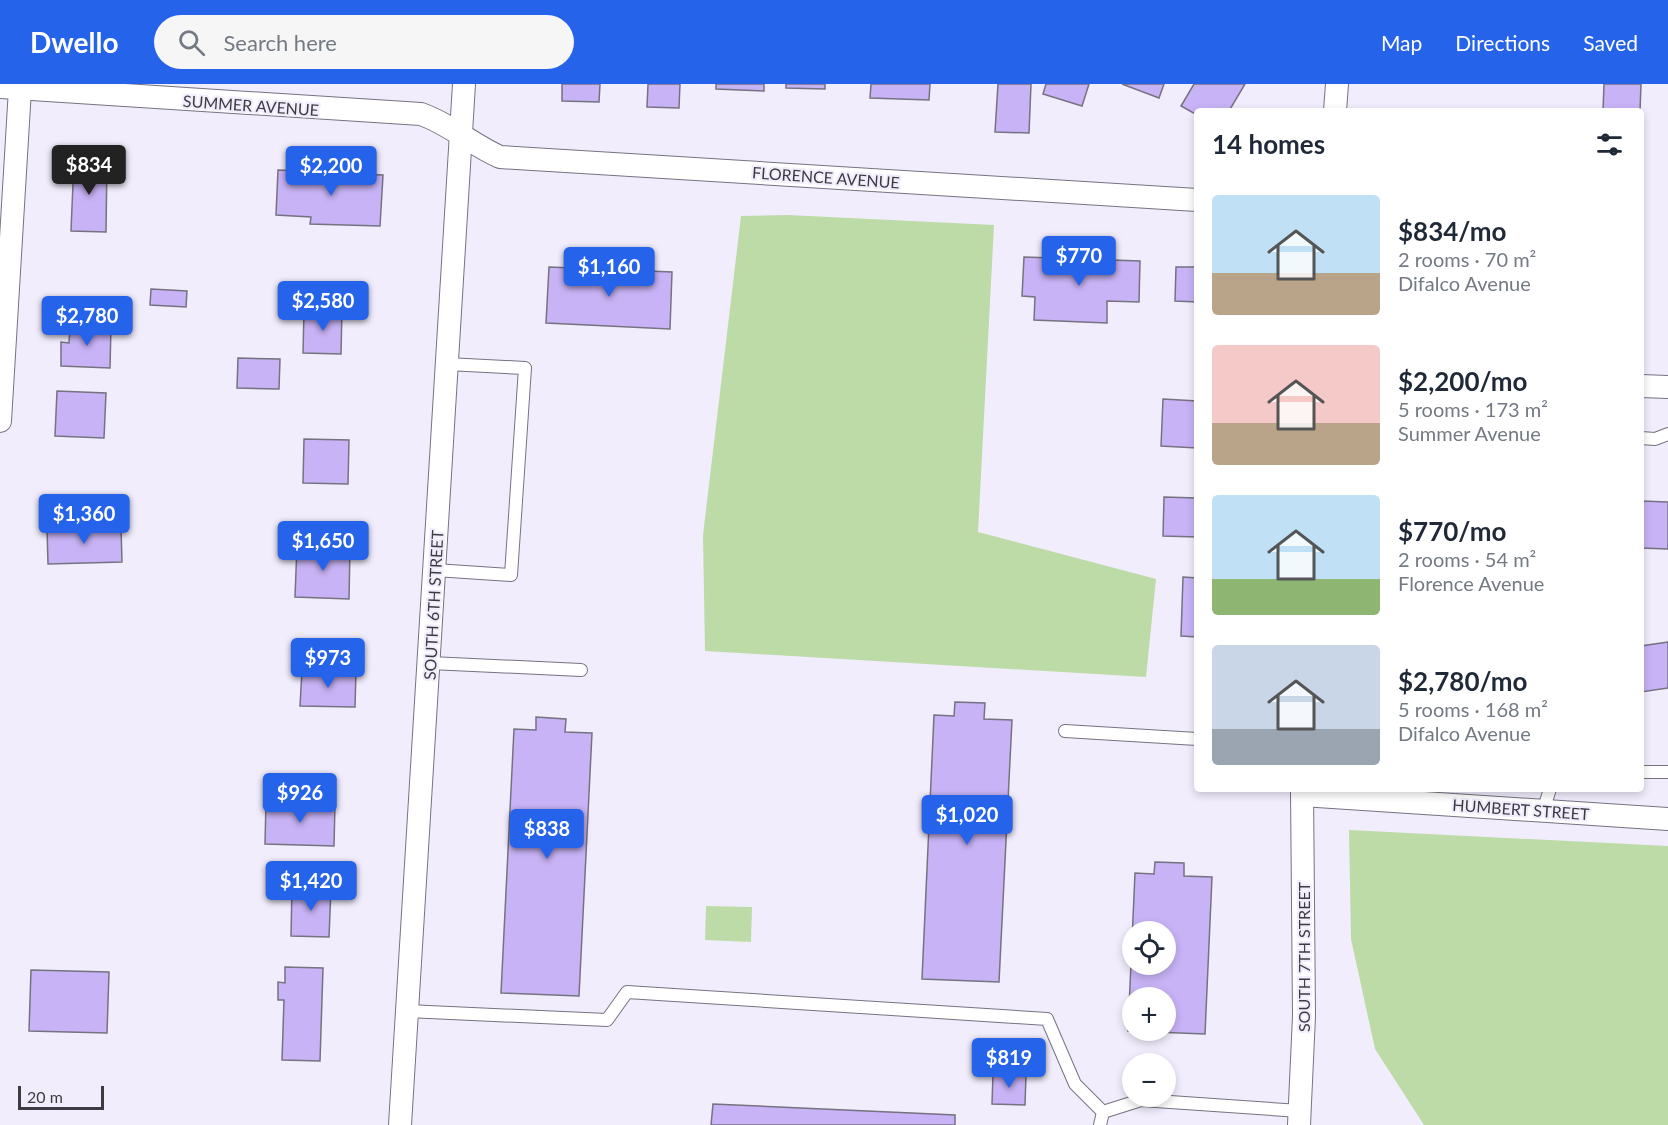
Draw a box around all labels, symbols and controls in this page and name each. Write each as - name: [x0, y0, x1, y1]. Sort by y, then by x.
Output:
- search box: [154, 15, 574, 69]
- text: Dwello: [30, 25, 118, 59]
- icon: search: [175, 26, 208, 59]
- text: Search here: [223, 29, 337, 56]
- text: Map: [1381, 30, 1422, 55]
- text: Directions: [1455, 30, 1550, 55]
- text: Saved: [1583, 30, 1638, 55]
- street label: SUMMER AVENUE: [182, 91, 320, 119]
- text: 14 homes: [1212, 128, 1325, 160]
- icon: filters: [1593, 128, 1626, 161]
- pin: $834: [53, 145, 125, 196]
- pin: $2,200: [282, 146, 380, 197]
- text: $834: [66, 152, 112, 176]
- text: $2,200: [300, 153, 362, 177]
- street label: FLORENCE AVENUE: [752, 162, 900, 192]
- text: $834/mo: [1398, 215, 1506, 247]
- icon: home: [1260, 219, 1332, 291]
- pin: $770: [1043, 236, 1115, 287]
- text: $770: [1056, 243, 1102, 267]
- pin: $1,160: [560, 247, 658, 298]
- text: 2 rooms · 70 m²: [1398, 247, 1536, 271]
- text: $1,160: [578, 254, 640, 278]
- text: Difalco Avenue: [1398, 271, 1531, 295]
- pin: $2,580: [274, 281, 372, 332]
- text: $2,580: [292, 288, 354, 312]
- pin: $2,780: [38, 296, 136, 347]
- text: $2,780: [56, 303, 118, 327]
- text: $2,200/mo: [1398, 365, 1528, 397]
- icon: home: [1260, 369, 1332, 441]
- text: 5 rooms · 173 m²: [1398, 397, 1548, 421]
- text: Summer Avenue: [1398, 421, 1541, 445]
- pin: $1,360: [35, 494, 133, 545]
- text: $1,360: [53, 501, 115, 525]
- text: $770/mo: [1398, 515, 1506, 547]
- icon: home: [1260, 519, 1332, 591]
- pin: $1,650: [274, 521, 372, 572]
- text: $1,650: [292, 528, 354, 552]
- street label: SOUTH 6TH STREET: [420, 529, 446, 680]
- text: 2 rooms · 54 m²: [1398, 547, 1536, 571]
- text: Florence Avenue: [1398, 571, 1544, 595]
- pin: $973: [292, 638, 364, 689]
- text: $973: [305, 645, 351, 669]
- text: $2,780/mo: [1398, 665, 1528, 697]
- icon: home: [1260, 669, 1332, 741]
- text: 5 rooms · 168 m²: [1398, 697, 1548, 721]
- text: Difalco Avenue: [1398, 721, 1531, 745]
- pin: $926: [264, 773, 336, 824]
- text: $926: [277, 780, 323, 804]
- pin: $1,020: [918, 795, 1016, 846]
- street label: HUMBERT STREET: [1452, 795, 1591, 823]
- text: $1,020: [936, 802, 998, 826]
- pin: $838: [511, 809, 583, 860]
- text: $838: [524, 816, 570, 840]
- pin: $1,420: [262, 861, 360, 912]
- text: $1,420: [280, 868, 342, 892]
- street label: SOUTH 7TH STREET: [1294, 881, 1313, 1032]
- map controls: [1122, 921, 1176, 1107]
- button: locate: [1122, 921, 1176, 975]
- button: +: [1122, 987, 1176, 1041]
- pin: $819: [973, 1038, 1045, 1089]
- text: $819: [986, 1045, 1032, 1069]
- button: −: [1122, 1053, 1176, 1107]
- scale bar: [18, 1083, 104, 1110]
- text: 20 m: [27, 1087, 63, 1106]

